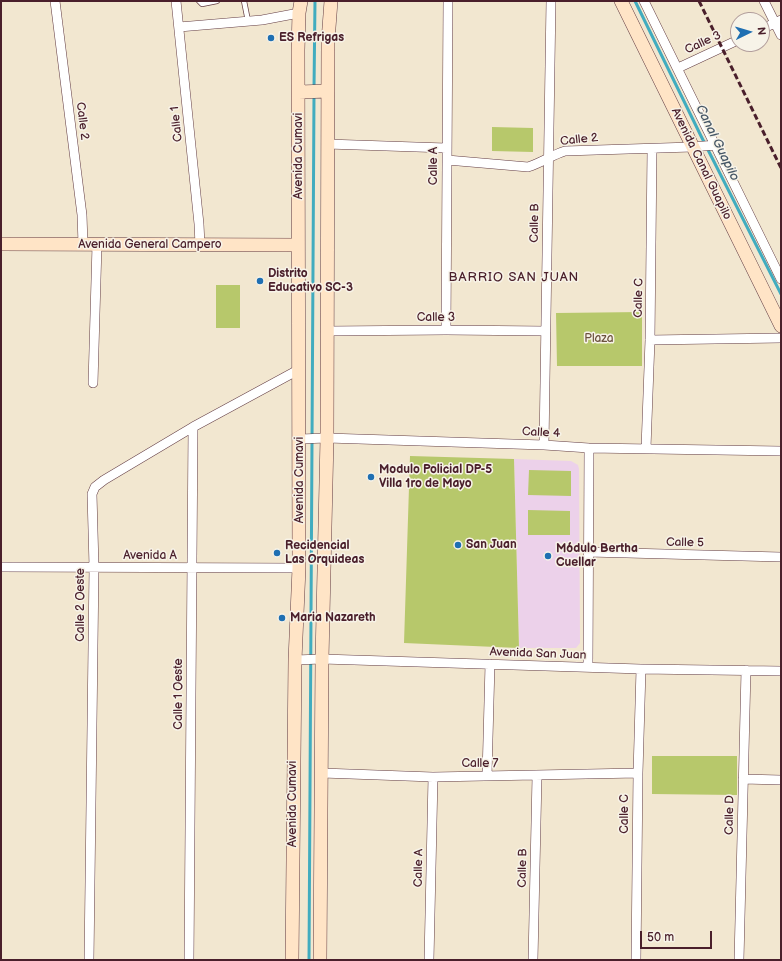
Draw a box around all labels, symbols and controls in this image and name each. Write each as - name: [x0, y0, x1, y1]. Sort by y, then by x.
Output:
- north arrow: [730, 12, 770, 52]
- text: N: [755, 26, 768, 36]
- street label: Calle 3: [683, 28, 723, 58]
- place label: ES Refrigas: [279, 31, 344, 45]
- marker: ES Refrigas: [266, 33, 276, 43]
- street label: Calle 2: [73, 101, 91, 141]
- water label: Canal Guapilo: [692, 102, 742, 184]
- street label: Calle 1: [168, 106, 186, 142]
- street label: Avenida Canal Guapilo: [668, 106, 734, 222]
- street label: Avenida Cumavi: [292, 113, 306, 199]
- street label: Calle 2: [559, 131, 599, 149]
- street label: Calle A: [427, 147, 441, 185]
- street label: Calle B: [527, 203, 543, 243]
- street label: Avenida General Campero: [78, 238, 222, 252]
- place label: Distrito Educativo SC-3: [268, 267, 353, 295]
- district label: BARRIO SAN JUAN: [449, 270, 579, 286]
- marker: Distrito Educativo SC-3: [255, 276, 265, 286]
- street label: Calle C: [631, 278, 647, 318]
- street label: Calle 3: [417, 311, 455, 325]
- park label: Plaza: [584, 332, 614, 346]
- street label: Calle 4: [522, 425, 560, 441]
- street label: Avenida Cumavi: [293, 437, 307, 523]
- place label: Modulo Policial DP-5 Villa 1ro de Mayo: [379, 463, 492, 491]
- marker: Modulo Policial DP-5 Villa 1ro de Mayo: [366, 472, 376, 482]
- street label: Calle 5: [666, 535, 704, 551]
- place label: San Juan: [466, 538, 517, 552]
- place label: Recidencial Las Orquideas: [285, 539, 364, 567]
- marker: San Juan: [453, 540, 463, 550]
- place label: Módulo Bertha Cuellar: [556, 542, 638, 570]
- marker: Recidencial Las Orquideas: [272, 548, 282, 558]
- street label: Avenida A: [123, 549, 177, 563]
- marker: Módulo Bertha Cuellar: [543, 551, 553, 561]
- street label: Calle 2 Oeste: [74, 568, 88, 642]
- place label: Maria Nazareth: [290, 611, 375, 625]
- marker: Maria Nazareth: [277, 613, 287, 623]
- street label: Avenida San Juan: [489, 645, 587, 663]
- street label: Calle 1 Oeste: [172, 658, 186, 730]
- street label: Calle 7: [462, 757, 498, 771]
- street label: Avenida Cumavi: [286, 761, 300, 847]
- street label: Calle C: [618, 794, 632, 834]
- street label: Calle D: [722, 795, 738, 835]
- street label: Calle B: [515, 848, 531, 888]
- street label: Calle A: [411, 849, 427, 887]
- scale bar: [642, 923, 714, 949]
- text: 50 m: [647, 930, 674, 945]

